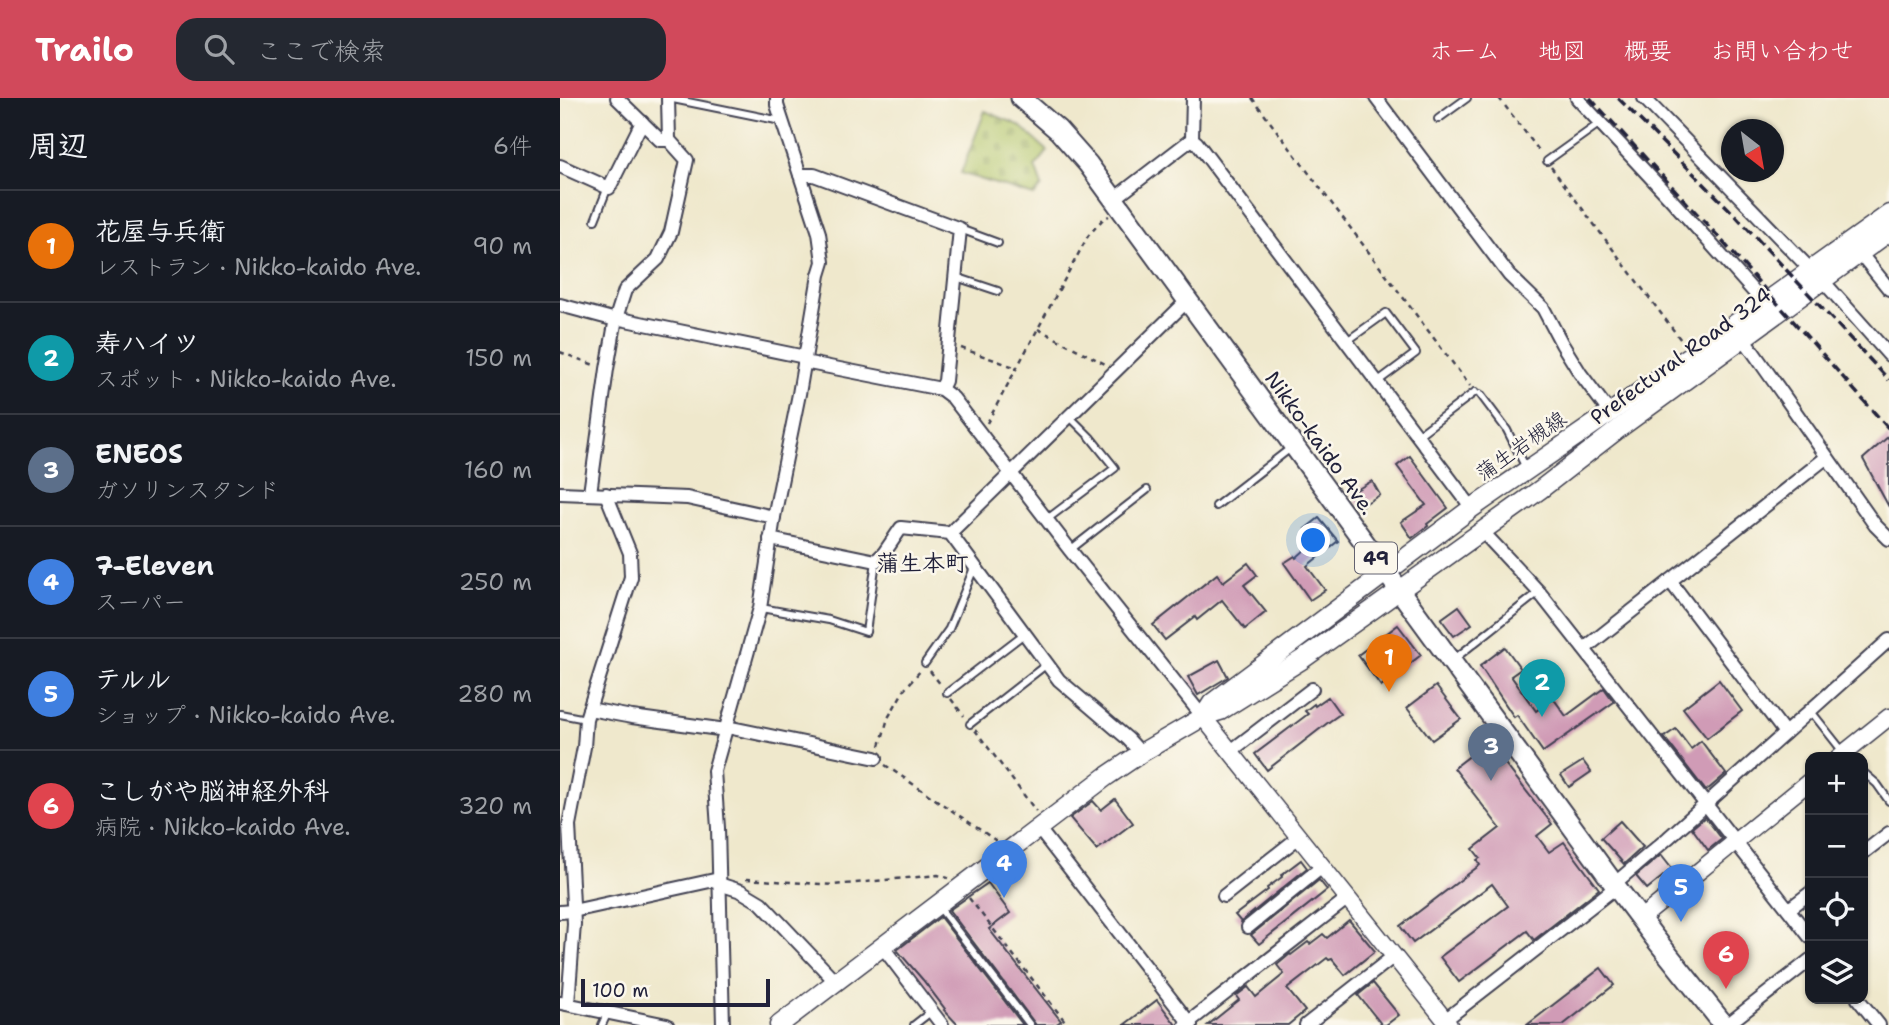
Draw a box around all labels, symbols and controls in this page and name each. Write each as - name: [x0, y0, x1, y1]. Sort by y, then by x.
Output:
- search box: [176, 18, 666, 81]
- text: Trailo: [35, 27, 134, 72]
- icon: search: [200, 30, 238, 68]
- text: ここで検索: [256, 33, 386, 68]
- text: ホーム: [1429, 35, 1500, 67]
- text: 地図: [1538, 35, 1586, 67]
- text: 概要: [1624, 35, 1672, 67]
- text: お問い合わせ: [1710, 35, 1854, 67]
- north arrow: [1721, 119, 1784, 182]
- text: 周辺: [28, 125, 88, 166]
- text: 6件: [493, 131, 532, 161]
- text: 花屋与兵衛: [95, 213, 225, 248]
- text: 1: [46, 231, 56, 261]
- text: 90 m: [472, 231, 532, 261]
- text: レストラン · Nikko-kaido Ave.: [95, 252, 421, 282]
- street label: Prefectural Road 324: [1585, 281, 1777, 431]
- text: 寿ハイツ: [95, 325, 199, 360]
- text: 2: [43, 343, 59, 373]
- text: 150 m: [465, 343, 532, 373]
- text: スポット · Nikko-kaido Ave.: [95, 364, 396, 394]
- street label: Nikko-kaido Ave.: [1258, 366, 1382, 520]
- street label: 蒲生岩槻線: [1470, 404, 1572, 488]
- text: ENEOS: [95, 436, 183, 471]
- text: 3: [43, 455, 59, 485]
- text: 160 m: [464, 455, 532, 485]
- text: ガソリンスタンド: [95, 475, 279, 505]
- your location: [1296, 523, 1330, 557]
- road number: 49: [1355, 542, 1397, 573]
- text: 7-Eleven: [95, 548, 214, 583]
- district label: 蒲生本町: [876, 548, 968, 578]
- text: 4: [43, 567, 59, 597]
- text: 250 m: [459, 567, 532, 597]
- text: スーパー: [95, 587, 186, 617]
- pin: 1: [1366, 634, 1412, 692]
- pin: 2: [1519, 659, 1565, 717]
- text: テルル: [95, 661, 171, 696]
- text: 5: [44, 679, 58, 709]
- text: 280 m: [457, 679, 532, 709]
- text: ショップ · Nikko-kaido Ave.: [95, 700, 395, 730]
- pin: 3: [1468, 723, 1514, 781]
- map controls: [1805, 752, 1868, 1004]
- button: +: [1805, 752, 1868, 815]
- text: こしがや脳神経外科: [95, 773, 329, 808]
- text: 6: [43, 791, 59, 821]
- text: 320 m: [458, 791, 532, 821]
- text: 病院 · Nikko-kaido Ave.: [95, 812, 350, 842]
- button: −: [1805, 815, 1868, 878]
- pin: 4: [981, 840, 1027, 898]
- pin: 5: [1658, 864, 1704, 922]
- button: locate: [1805, 878, 1868, 941]
- pin: 6: [1703, 931, 1749, 989]
- button: layers: [1805, 941, 1868, 1004]
- scale bar: [581, 976, 770, 1008]
- text: 100 m: [592, 978, 649, 1003]

